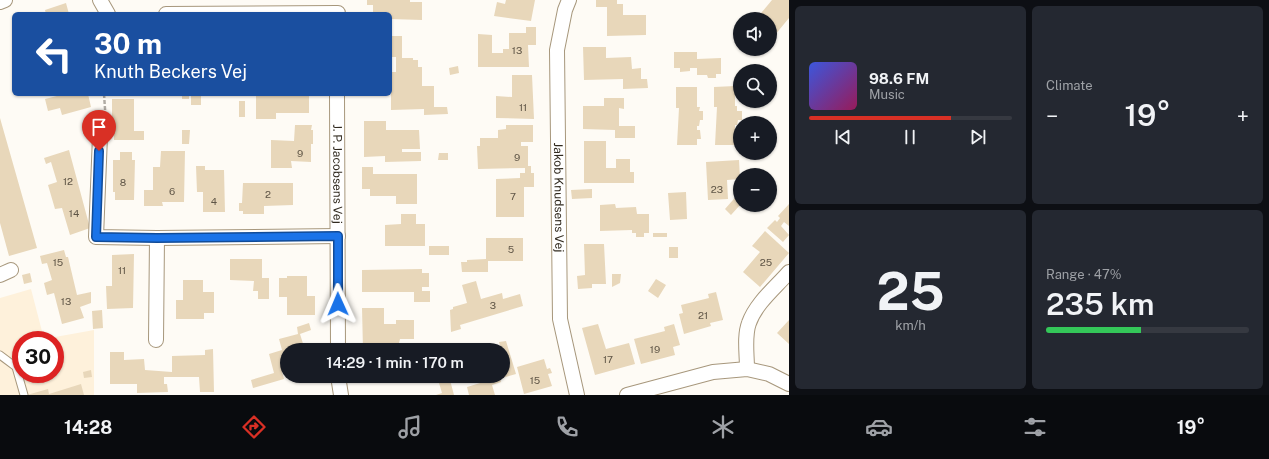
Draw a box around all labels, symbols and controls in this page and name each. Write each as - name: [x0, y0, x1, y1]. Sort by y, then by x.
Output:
- map controls: [733, 12, 777, 212]
- button: sound: [733, 12, 777, 56]
- text: 30 m: [94, 27, 162, 60]
- icon: left: [28, 28, 80, 80]
- house number: 13: [512, 44, 522, 56]
- text: Knuth Beckers Vej: [94, 61, 247, 82]
- button: search: [733, 64, 777, 108]
- text: 98.6 FM: [869, 70, 929, 87]
- text: Climate: [1046, 78, 1093, 93]
- text: Music: [869, 87, 905, 102]
- text: 19°: [1125, 97, 1170, 133]
- house number: 11: [519, 101, 527, 113]
- text: −: [1046, 103, 1058, 129]
- text: +: [1237, 103, 1249, 129]
- pin: [82, 110, 116, 151]
- icon: arrive: [88, 116, 110, 138]
- button: +: [733, 116, 777, 160]
- street label: J. P. Jacobsens Vej: [330, 124, 345, 224]
- icon: previous: [832, 126, 854, 148]
- icon: pause: [899, 126, 921, 148]
- icon: next: [967, 126, 989, 148]
- street label: Jakob Knudsens Vej: [551, 142, 566, 252]
- house number: 9: [297, 147, 303, 159]
- house number: 9: [514, 151, 520, 163]
- button: −: [733, 168, 777, 212]
- house number: 12: [63, 175, 73, 187]
- house number: 8: [120, 176, 126, 188]
- house number: 23: [711, 183, 723, 195]
- house number: 6: [169, 185, 175, 197]
- house number: 2: [265, 188, 271, 200]
- house number: 7: [510, 190, 516, 202]
- house number: 4: [211, 195, 217, 207]
- house number: 14: [69, 207, 79, 219]
- house number: 5: [508, 243, 514, 255]
- house number: 15: [53, 256, 63, 268]
- house number: 25: [760, 256, 772, 268]
- text: 25: [876, 261, 945, 322]
- house number: 11: [118, 264, 126, 276]
- text: Range · 47%: [1046, 267, 1121, 282]
- position arrow: [317, 283, 359, 325]
- text: 235 km: [1046, 286, 1154, 322]
- house number: 13: [61, 295, 71, 307]
- house number: 3: [490, 299, 496, 311]
- house number: 21: [698, 309, 708, 321]
- text: km/h: [895, 318, 926, 333]
- speed limit sign: 30: [12, 331, 64, 383]
- house number: 19: [650, 343, 660, 355]
- house number: 17: [603, 353, 613, 365]
- text: 14:29 · 1 min · 170 m: [326, 354, 464, 371]
- house number: 15: [530, 374, 540, 386]
- icon: directions: [240, 413, 268, 441]
- icon: music: [396, 413, 424, 441]
- icon: phone: [553, 413, 581, 441]
- icon: climate: [709, 413, 737, 441]
- icon: car: [865, 413, 893, 441]
- icon: filters: [1021, 413, 1049, 441]
- text: 14:28: [64, 417, 112, 438]
- text: 19°: [1177, 417, 1205, 438]

